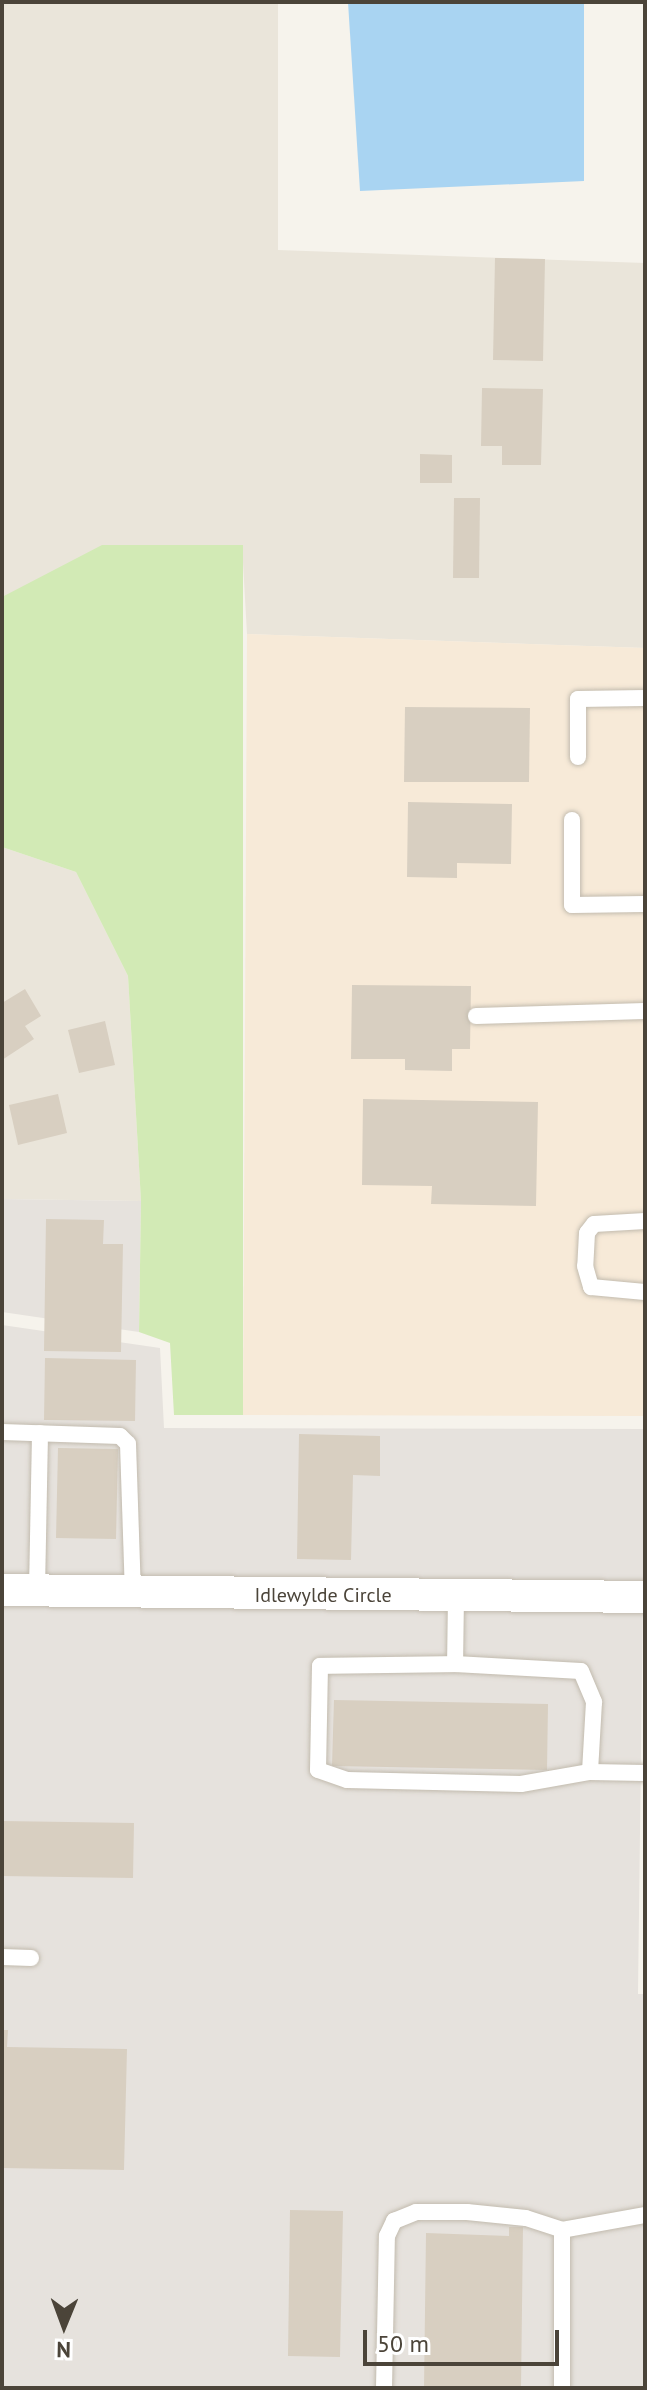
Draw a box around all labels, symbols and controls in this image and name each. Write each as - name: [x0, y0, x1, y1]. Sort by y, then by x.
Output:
- street label: Idlewylde Circle: [254, 1583, 392, 1607]
- north arrow: [24, 2286, 104, 2366]
- scale bar: [367, 2314, 563, 2364]
- text: 50 m: [377, 2328, 429, 2359]
- text: N: [56, 2336, 71, 2364]

